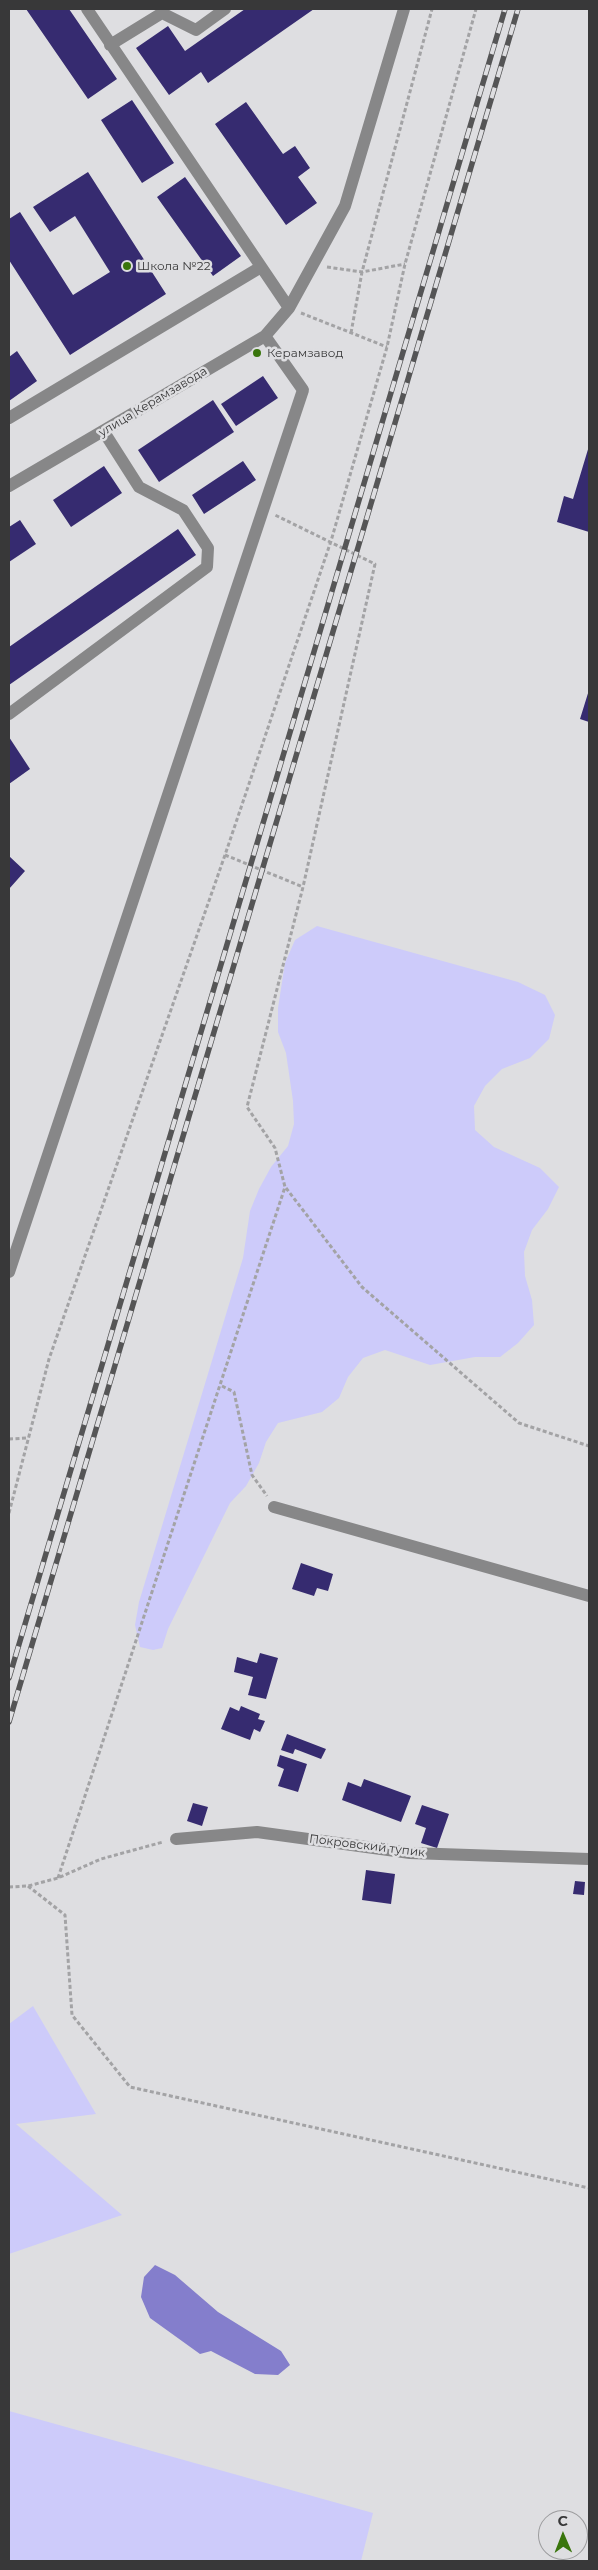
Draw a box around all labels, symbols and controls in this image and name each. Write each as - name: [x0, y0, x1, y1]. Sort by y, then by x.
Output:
- place label: Школа №22: [137, 259, 210, 273]
- marker: Школа №22: [121, 260, 133, 272]
- place label: Керамзавод: [267, 346, 343, 360]
- marker: Керамзавод: [251, 347, 263, 359]
- street label: улица Керамзавода: [96, 364, 210, 440]
- street label: Покровский тупик: [308, 1832, 426, 1860]
- north arrow: [538, 2510, 588, 2560]
- text: С: [558, 2512, 568, 2530]

